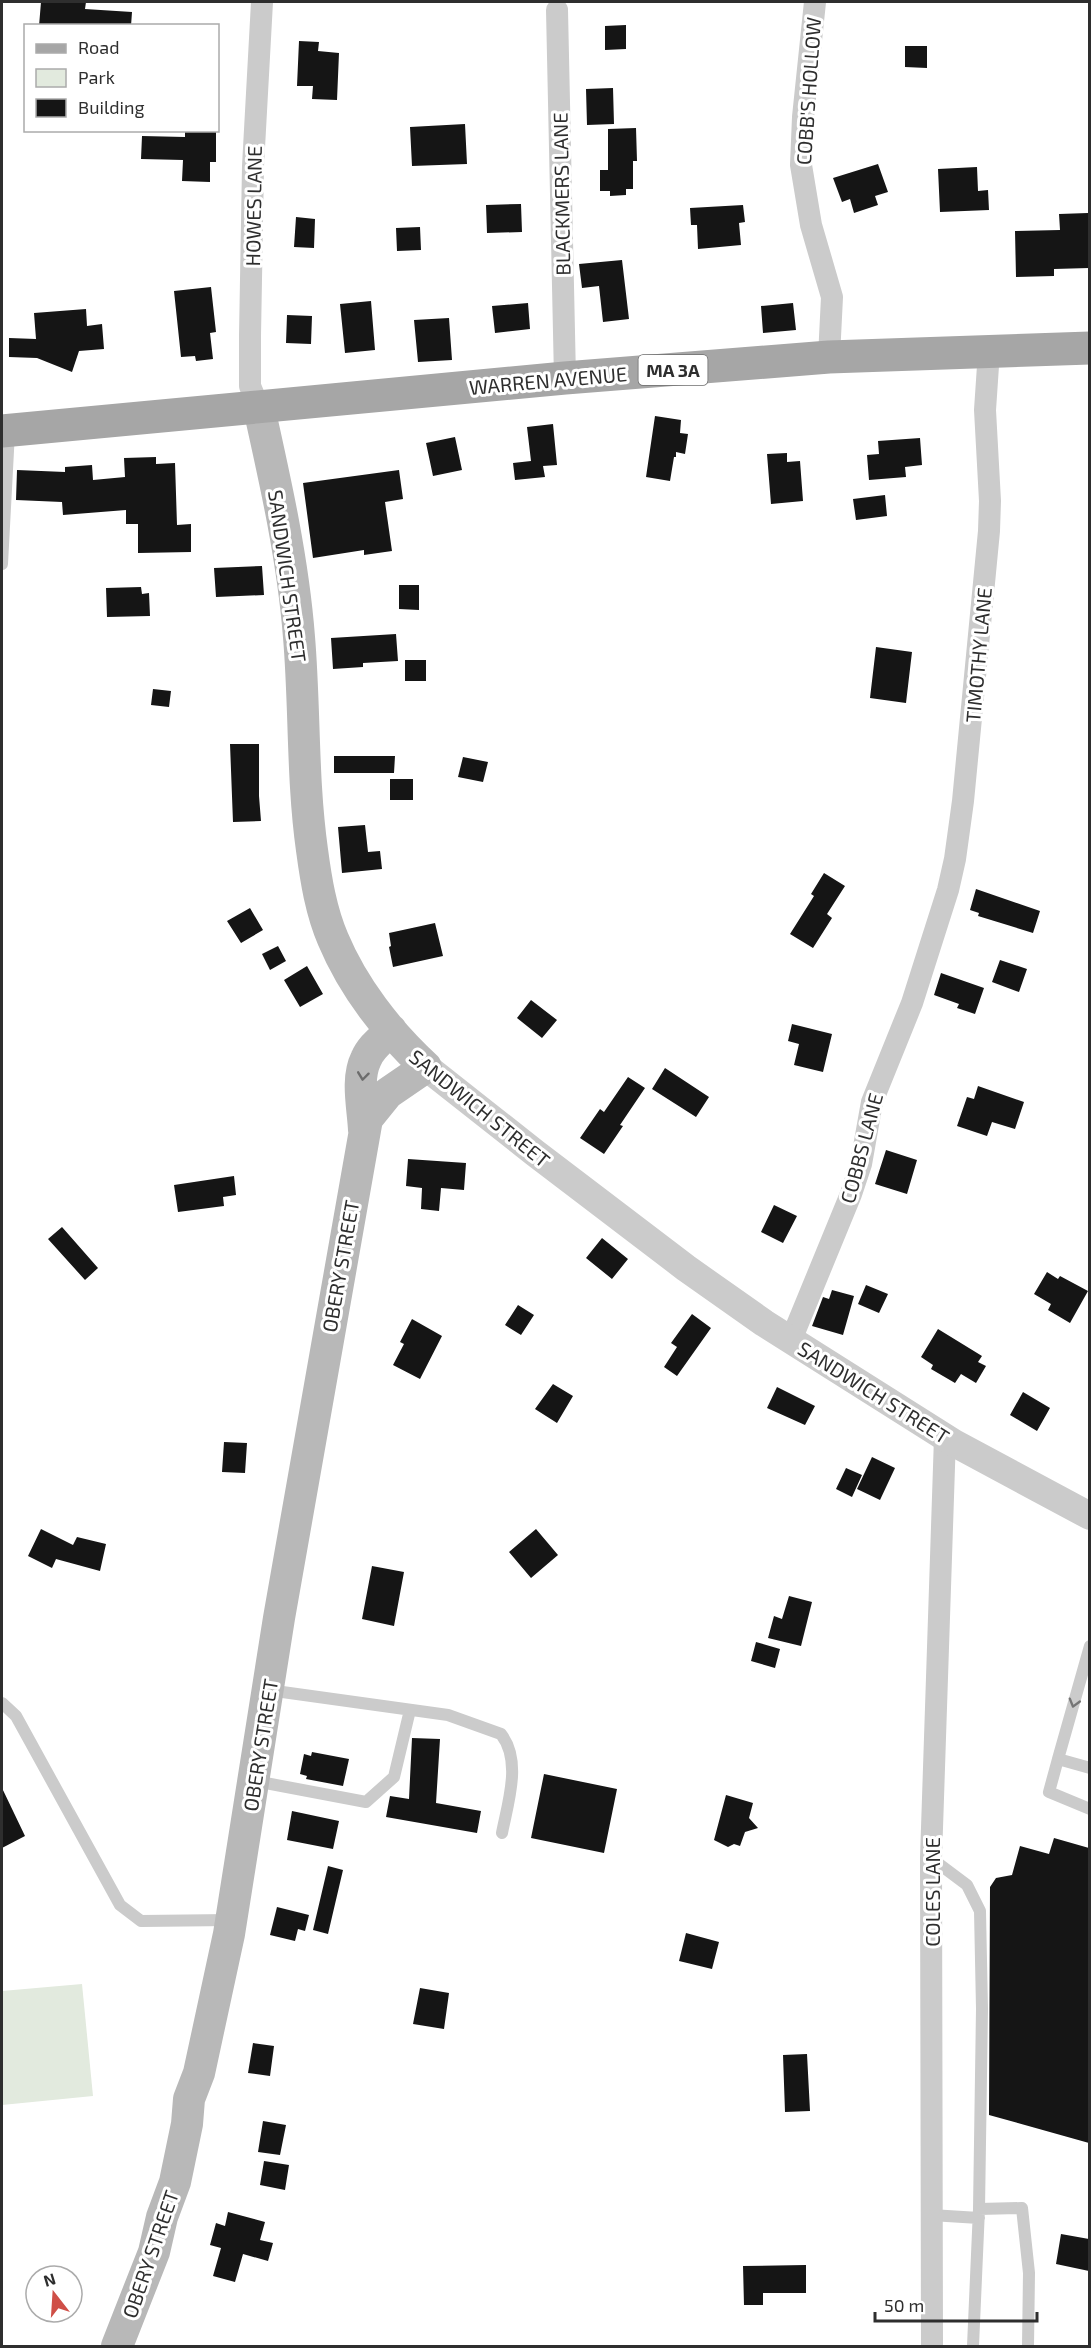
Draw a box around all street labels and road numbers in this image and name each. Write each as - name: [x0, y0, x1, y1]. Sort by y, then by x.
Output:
- street label: COBB'S HOLLOW: [791, 16, 825, 166]
- street label: BLACKMERS LANE: [548, 112, 574, 276]
- street label: HOWES LANE: [240, 146, 266, 266]
- road number: MA 3A: [638, 355, 708, 385]
- street label: WARREN AVENUE: [468, 361, 628, 399]
- street label: SANDWICH STREET: [264, 488, 312, 664]
- street label: TIMOTHY LANE: [960, 586, 996, 724]
- street label: SANDWICH STREET: [405, 1044, 555, 1172]
- street label: COBBS LANE: [835, 1090, 887, 1206]
- street label: OBERY STREET: [317, 1198, 363, 1334]
- street label: SANDWICH STREET: [794, 1336, 954, 1448]
- street label: OBERY STREET: [238, 1677, 282, 1813]
- street label: COLES LANE: [920, 1837, 944, 1947]
- street label: OBERY STREET: [117, 2187, 183, 2321]

